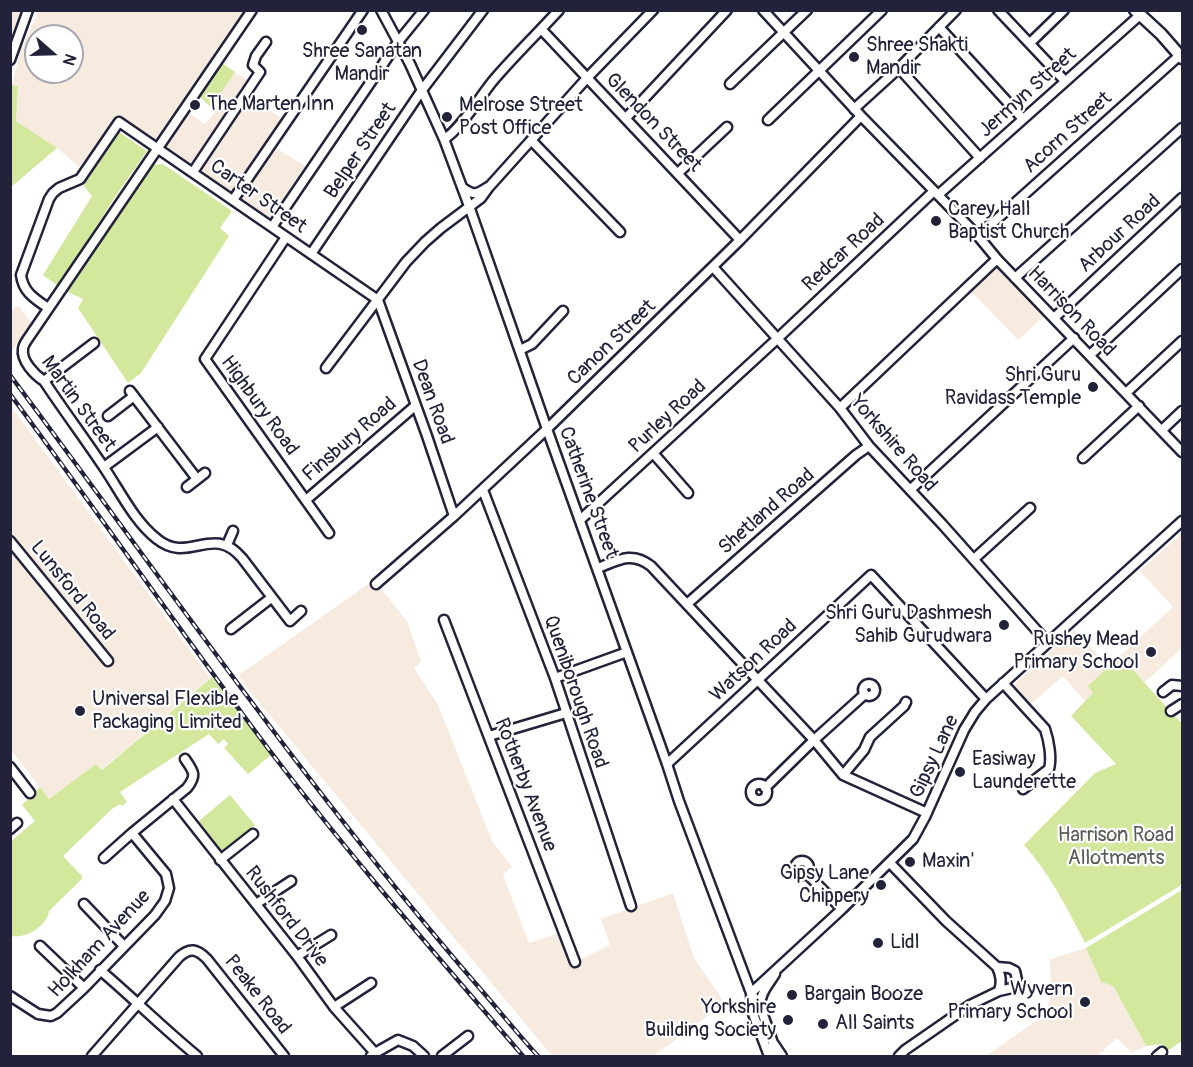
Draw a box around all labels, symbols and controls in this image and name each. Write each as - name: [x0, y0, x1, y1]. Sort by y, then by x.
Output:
- marker: Shree Sanatan Mandir: [355, 23, 369, 37]
- north arrow: [24, 24, 84, 84]
- place label: Shree Shakti Mandir: [866, 34, 968, 81]
- place label: Shree Sanatan Mandir: [302, 40, 422, 87]
- street label: Jermyn Street: [974, 43, 1082, 143]
- marker: Shree Shakti Mandir: [847, 50, 861, 64]
- text: N: [58, 51, 80, 68]
- street label: Glendon Street: [600, 68, 706, 178]
- street label: Acorn Street: [1019, 87, 1117, 179]
- place label: The Marten Inn: [207, 93, 334, 117]
- place label: Melrose Street Post Office: [459, 94, 583, 141]
- marker: The Marten Inn: [188, 98, 202, 112]
- street label: Belper Street: [320, 98, 402, 204]
- marker: Melrose Street Post Office: [440, 110, 454, 124]
- street label: Carter Street: [205, 155, 311, 239]
- street label: Arbour Road: [1074, 190, 1166, 278]
- place label: Carey Hall Baptist Church: [948, 198, 1069, 245]
- street label: Redcar Road: [798, 209, 890, 297]
- marker: Carey Hall Baptist Church: [929, 214, 943, 228]
- street label: Harrison Road: [1022, 262, 1120, 362]
- street label: Canon Street: [563, 295, 661, 391]
- street label: Martin Street: [35, 352, 121, 456]
- street label: Highbury Road: [215, 352, 303, 460]
- street label: Dean Road: [406, 356, 458, 448]
- place label: Shri Guru Ravidass Temple: [945, 364, 1081, 411]
- street label: Purley Road: [624, 375, 712, 459]
- marker: Shri Guru Ravidass Temple: [1086, 380, 1100, 394]
- street label: Yorkshire Road: [844, 391, 942, 497]
- street label: Finsbury Road: [298, 393, 402, 487]
- street label: Catherine Street: [553, 424, 623, 562]
- street label: Shetland Road: [714, 464, 820, 560]
- street label: Lunsford Road: [25, 536, 119, 646]
- place label: Shri Guru Dashmesh Sahib Gurudwara: [825, 602, 992, 649]
- street label: Queniborough Road: [538, 612, 612, 772]
- street label: Watson Road: [705, 615, 803, 707]
- marker: Shri Guru Dashmesh Sahib Gurudwara: [997, 618, 1011, 632]
- place label: Rushey Mead Primary School: [1014, 628, 1139, 675]
- marker: Rushey Mead Primary School: [1144, 645, 1158, 659]
- place label: Universal Flexible Packaging Limited: [92, 688, 242, 735]
- marker: Universal Flexible Packaging Limited: [73, 704, 87, 718]
- street label: Gipsy Lane: [905, 711, 965, 803]
- street label: Rotherby Avenue: [489, 715, 561, 855]
- place label: Easiway Launderette: [972, 748, 1076, 795]
- marker: Easiway Launderette: [953, 765, 967, 779]
- park label: Harrison Road Allotments: [1058, 824, 1174, 871]
- place label: Maxin': [922, 850, 974, 874]
- marker: Maxin': [903, 855, 917, 869]
- street label: Rushford Drive: [239, 862, 333, 972]
- place label: Gipsy Lane Chippery: [780, 862, 869, 909]
- marker: Gipsy Lane Chippery: [874, 878, 888, 892]
- street label: Holkham Avenue: [44, 885, 156, 1003]
- place label: Lidl: [890, 931, 919, 955]
- marker: Lidl: [871, 936, 885, 950]
- street label: Peake Road: [219, 951, 295, 1039]
- place label: Wyvern Primary School: [948, 978, 1073, 1025]
- place label: Bargain Booze: [804, 983, 923, 1007]
- marker: Bargain Booze: [785, 988, 799, 1002]
- marker: Wyvern Primary School: [1078, 995, 1092, 1009]
- place label: Yorkshire Building Society: [645, 996, 776, 1043]
- place label: All Saints: [835, 1012, 914, 1036]
- marker: Yorkshire Building Society: [781, 1013, 795, 1027]
- marker: All Saints: [816, 1017, 830, 1031]

